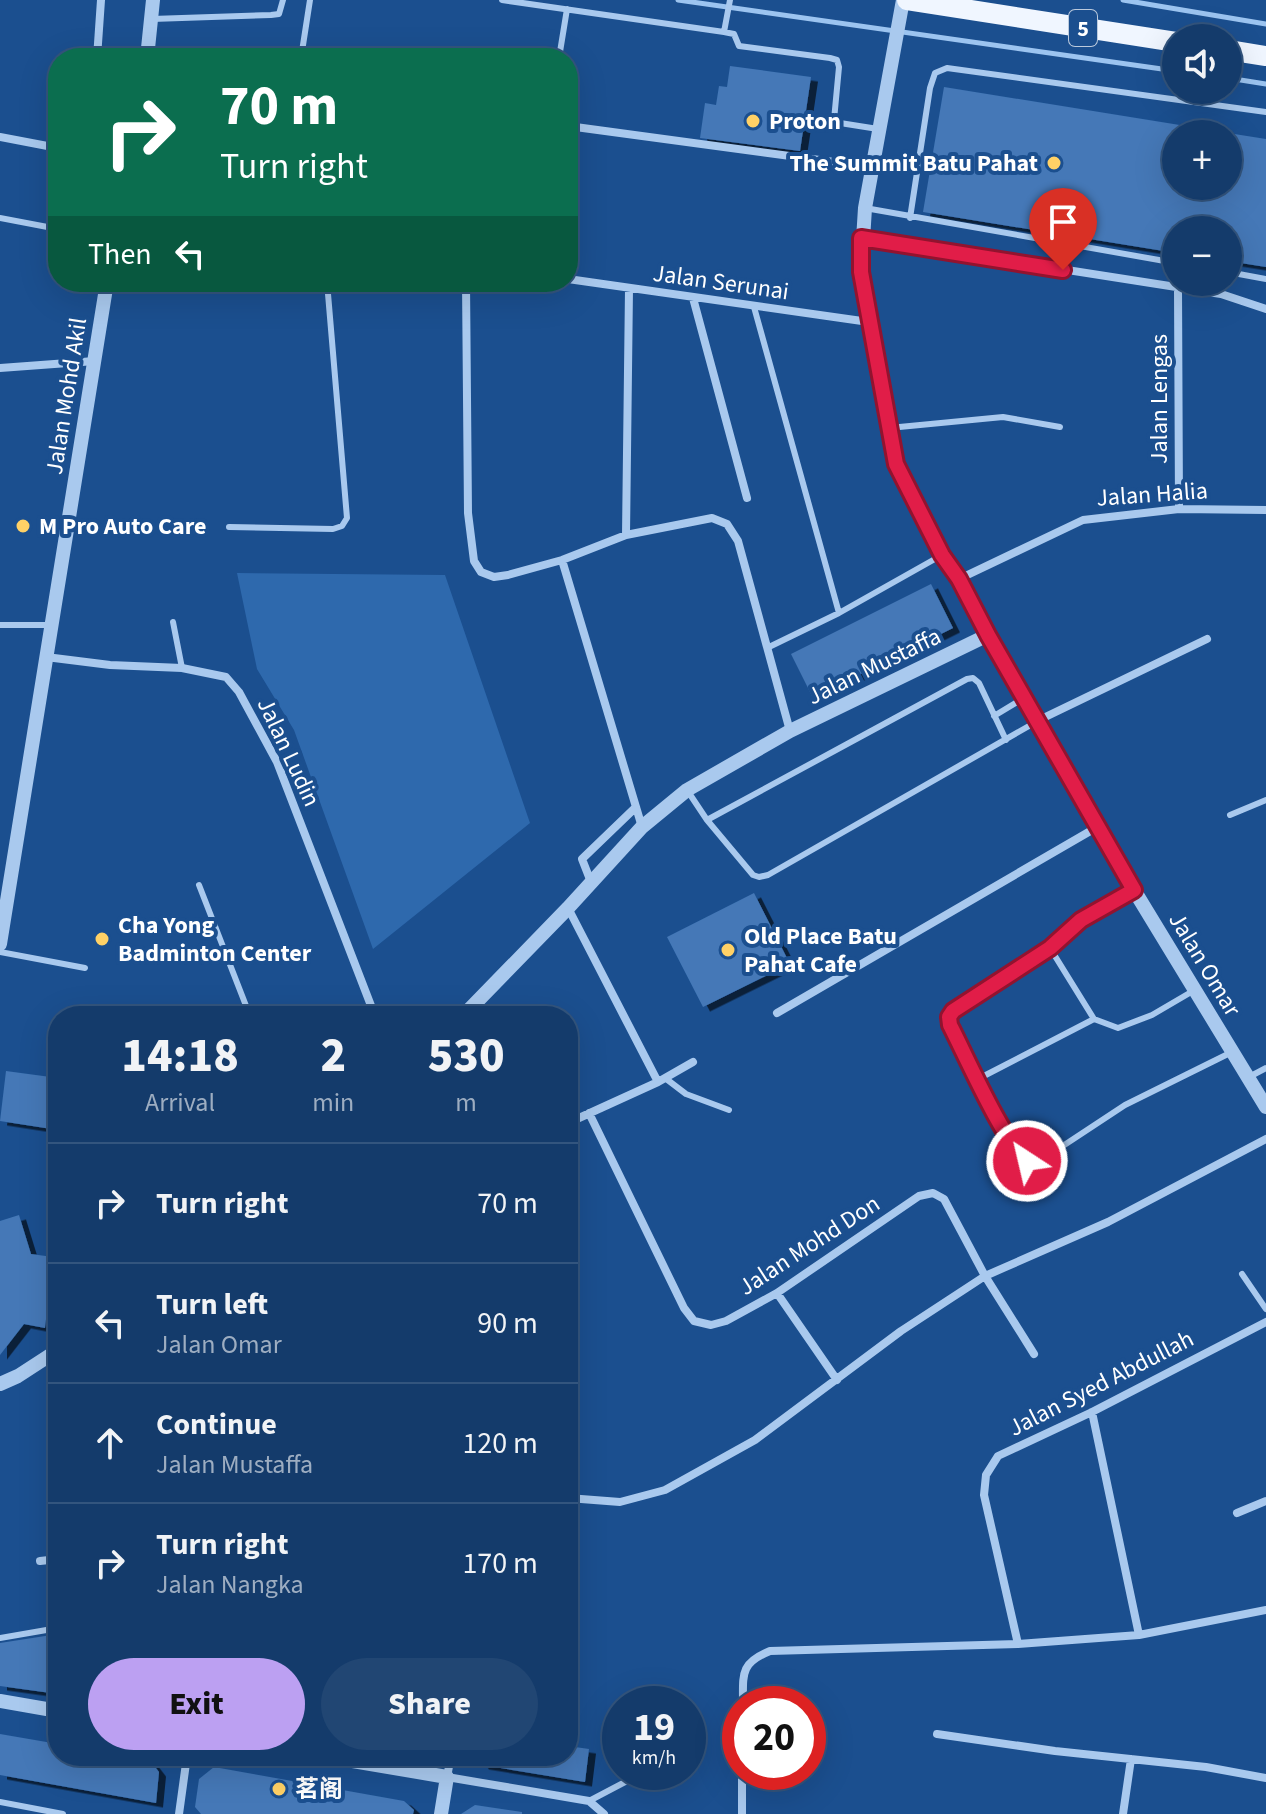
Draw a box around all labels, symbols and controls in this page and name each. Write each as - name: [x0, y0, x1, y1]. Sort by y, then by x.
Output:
- road number: 5: [1069, 10, 1097, 46]
- map controls: [1162, 24, 1242, 296]
- button: sound: [1162, 24, 1242, 104]
- text: 70 m: [220, 67, 338, 146]
- icon: right: [88, 80, 192, 184]
- place label: Proton: [769, 104, 841, 139]
- marker: Proton: [744, 112, 762, 130]
- button: +: [1162, 120, 1242, 200]
- text: Turn right: [220, 141, 368, 192]
- place label: The Summit Batu Pahat: [789, 146, 1038, 181]
- marker: The Summit Batu Pahat: [1045, 154, 1063, 172]
- pin: [1029, 188, 1097, 270]
- icon: arrive: [1041, 200, 1085, 244]
- button: −: [1162, 216, 1242, 296]
- icon: left: [168, 232, 212, 276]
- text: Then: [88, 233, 152, 276]
- street label: Jalan Serunai: [651, 256, 791, 309]
- street label: Jalan Mohd Akil: [37, 315, 96, 477]
- street label: Jalan Lengas: [1142, 334, 1177, 464]
- street label: Jalan Halia: [1095, 473, 1209, 516]
- place label: M Pro Auto Care: [39, 509, 206, 544]
- marker: M Pro Auto Care: [14, 517, 32, 535]
- street label: Jalan Mustaffa: [801, 619, 947, 714]
- street label: Jalan Ludin: [248, 692, 329, 812]
- street label: Jalan Omar: [1160, 906, 1250, 1024]
- place label: Cha Yong Badminton Center: [118, 908, 312, 971]
- place label: Old Place Batu Pahat Cafe: [744, 919, 897, 982]
- marker: Cha Yong Badminton Center: [93, 930, 111, 948]
- marker: Old Place Batu Pahat Cafe: [719, 941, 737, 959]
- text: 14:18: [121, 1022, 239, 1090]
- text: 2: [320, 1022, 346, 1090]
- text: 530: [428, 1022, 505, 1090]
- text: Arrival: [145, 1084, 215, 1121]
- text: min: [312, 1084, 354, 1121]
- text: m: [455, 1084, 477, 1121]
- position arrow: [985, 1119, 1069, 1203]
- icon: right: [88, 1181, 132, 1225]
- text: Turn right: [156, 1182, 288, 1225]
- text: 70 m: [477, 1182, 538, 1225]
- street label: Jalan Mohd Don: [732, 1187, 887, 1304]
- text: Turn left: [156, 1283, 268, 1326]
- icon: left: [88, 1301, 132, 1345]
- text: 90 m: [477, 1302, 538, 1345]
- street label: Jalan Syed Abdullah: [1002, 1322, 1200, 1445]
- text: Jalan Omar: [156, 1326, 282, 1363]
- text: Continue: [156, 1403, 277, 1446]
- icon: ahead: [88, 1421, 132, 1465]
- text: 120 m: [462, 1422, 538, 1465]
- text: Jalan Mustaffa: [156, 1446, 313, 1483]
- text: Turn right: [156, 1523, 288, 1566]
- icon: right: [88, 1541, 132, 1585]
- text: 170 m: [462, 1542, 538, 1585]
- text: Jalan Nangka: [156, 1566, 304, 1603]
- button: Exit: [88, 1658, 305, 1750]
- button: Share: [321, 1658, 538, 1750]
- speed limit sign: 20: [722, 1686, 826, 1790]
- text: 19: [633, 1699, 675, 1756]
- text: km/h: [632, 1744, 676, 1772]
- place label: 茗阁: [295, 1772, 343, 1807]
- marker: 茗阁: [270, 1780, 288, 1798]

